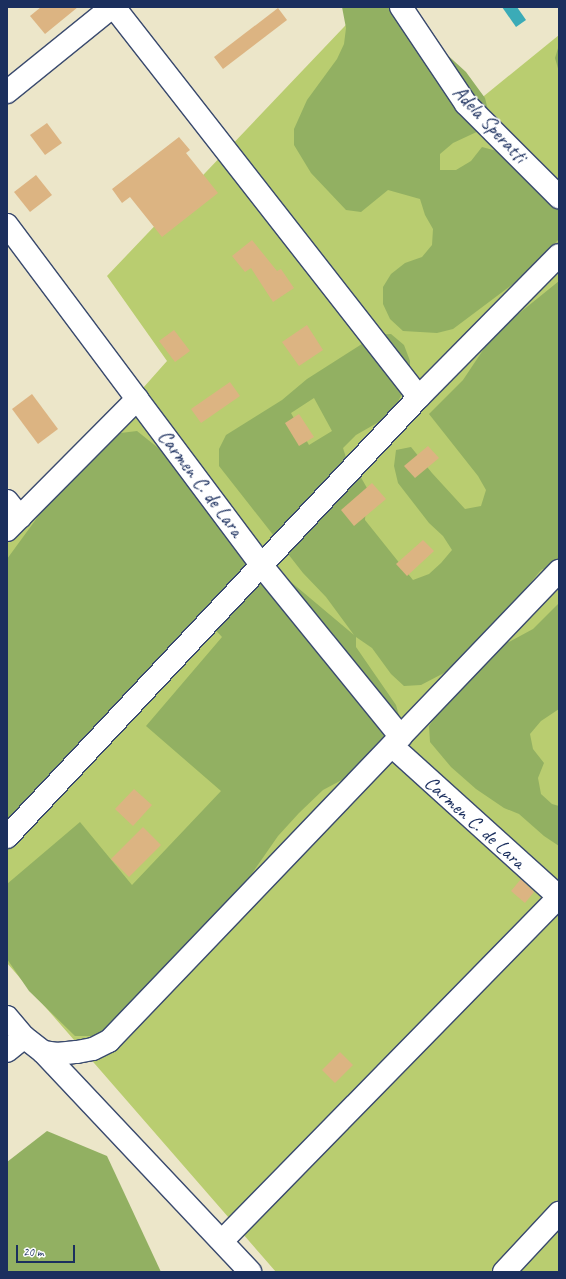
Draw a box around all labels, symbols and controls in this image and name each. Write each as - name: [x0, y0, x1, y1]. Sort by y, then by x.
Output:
- street label: Adela Speratti: [448, 80, 532, 168]
- street label: Carmen C. de Lara: [153, 425, 249, 541]
- street label: Carmen C. de Lara: [419, 770, 531, 874]
- scale bar: [18, 1237, 77, 1263]
- text: 20 m: [23, 1244, 43, 1260]

